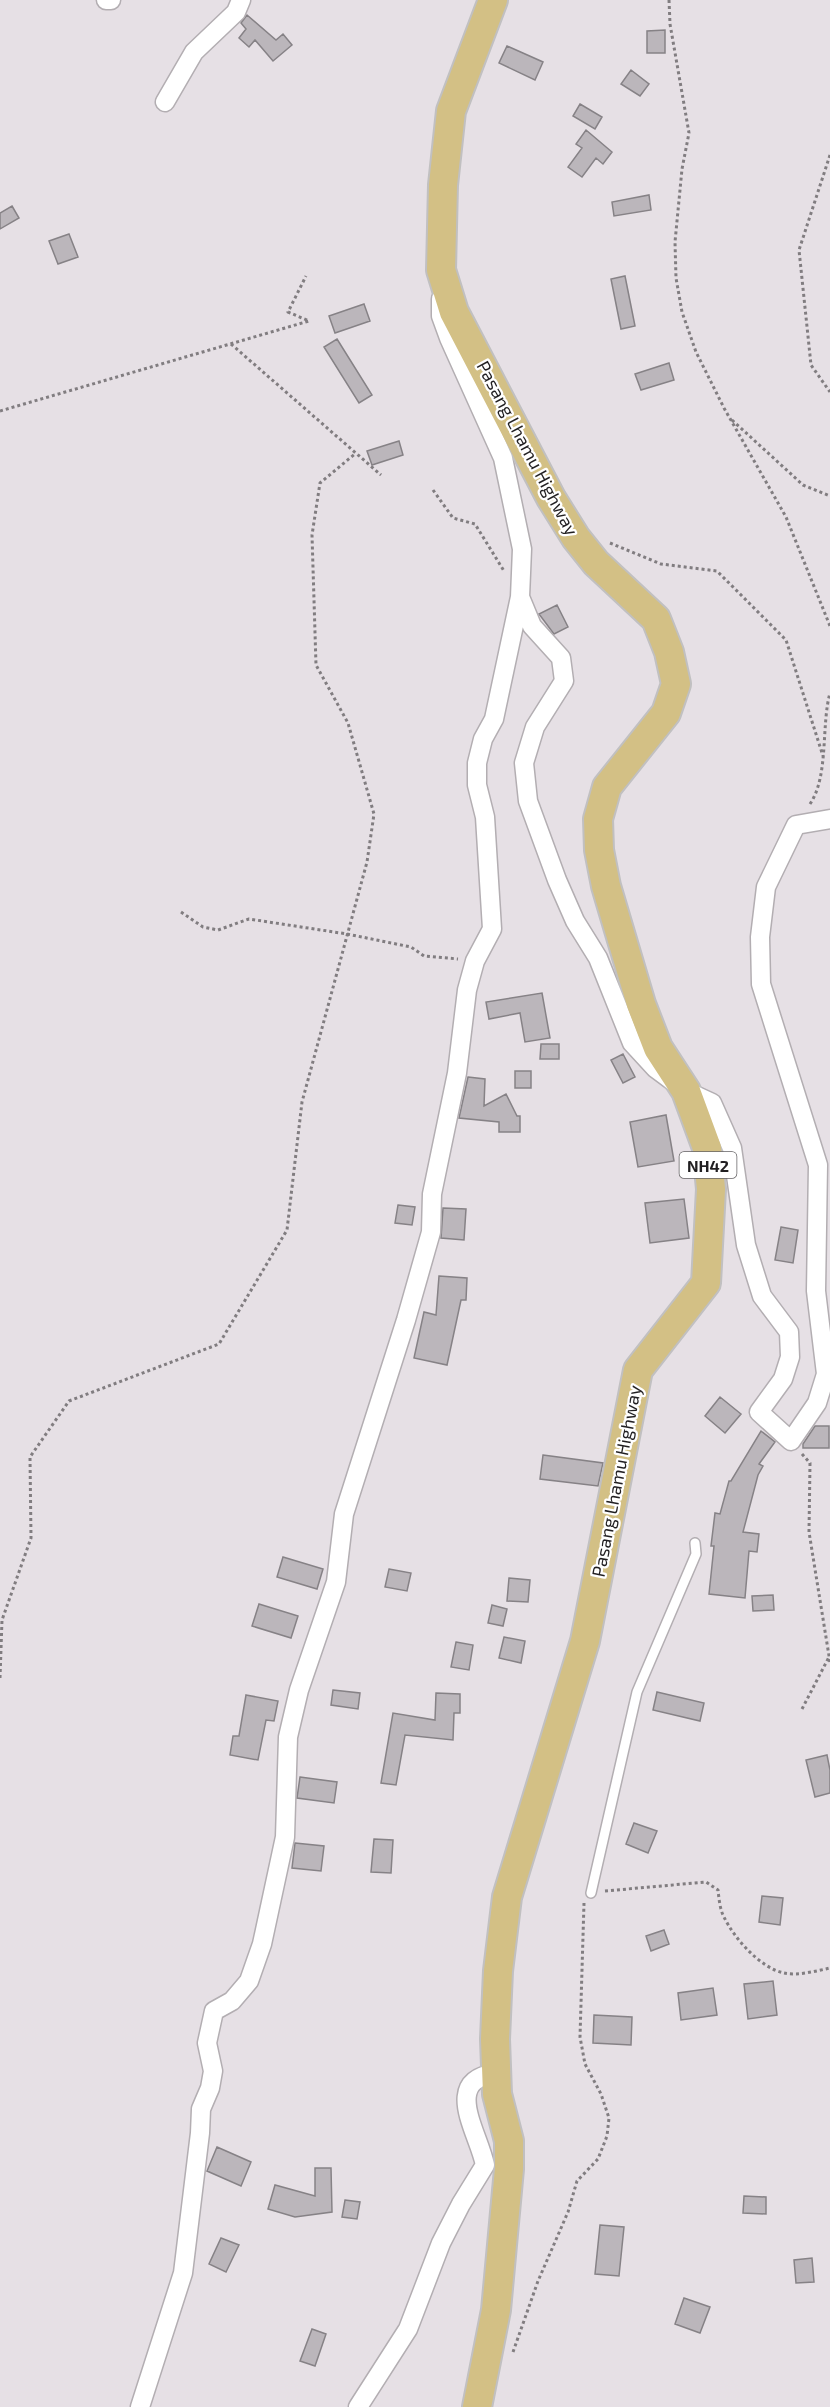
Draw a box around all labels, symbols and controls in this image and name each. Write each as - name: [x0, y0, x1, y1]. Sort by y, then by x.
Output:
- street label: Pasang Lhamu Highway: [473, 357, 584, 540]
- road number: NH42: [680, 1152, 736, 1178]
- street label: Pasang Lhamu Highway: [587, 1383, 645, 1579]

